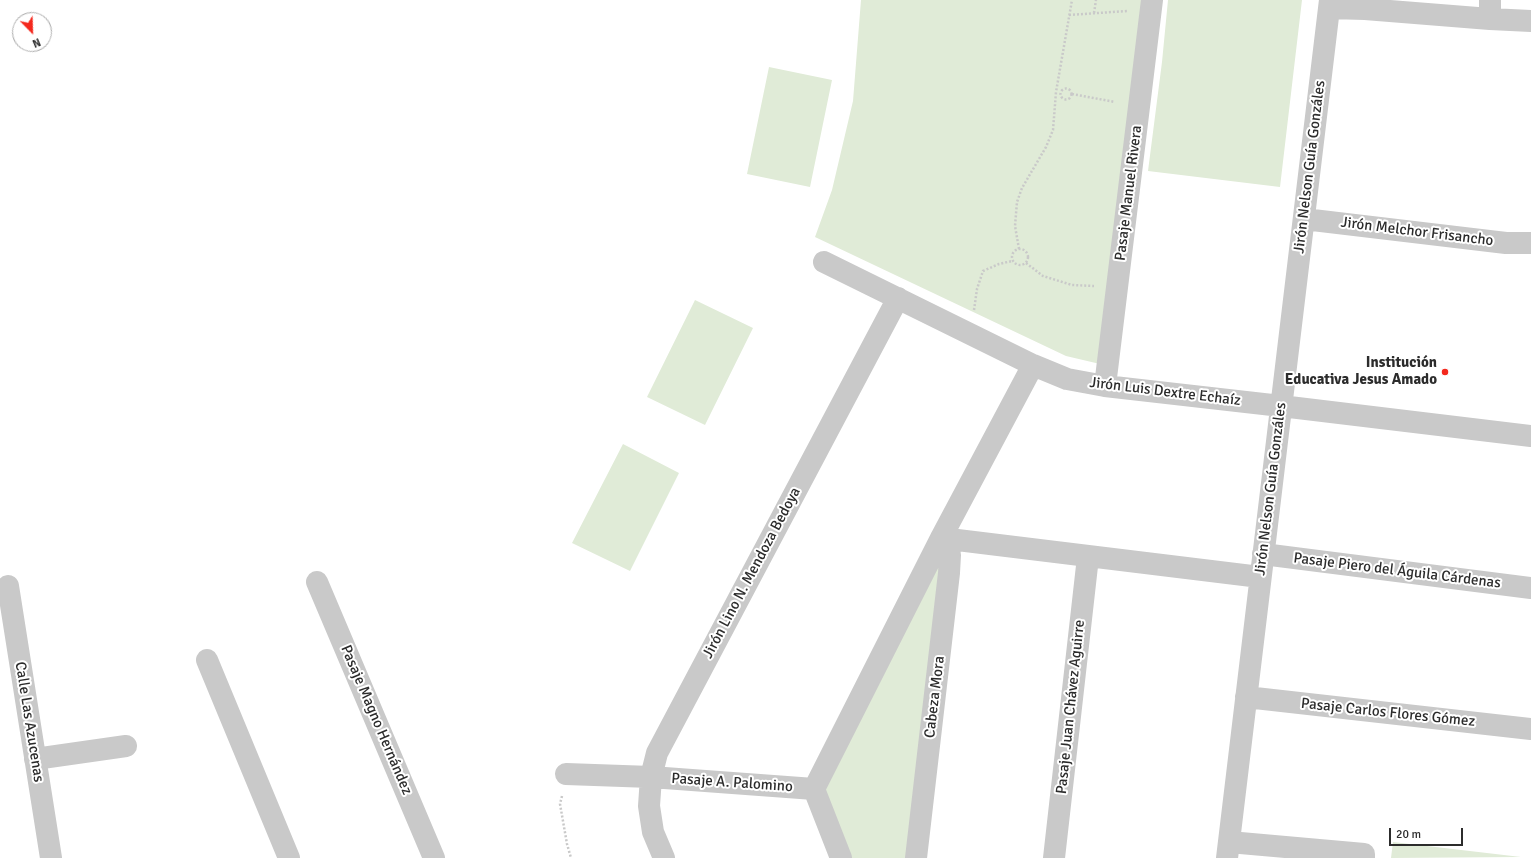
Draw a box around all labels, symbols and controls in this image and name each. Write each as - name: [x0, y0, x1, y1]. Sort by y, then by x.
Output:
- north arrow: [12, 12, 52, 52]
- text: N: [30, 35, 43, 50]
- street label: Jirón Nelson Guía Gonzáles: [1290, 79, 1330, 255]
- street label: Pasaje Manuel Rivera: [1112, 124, 1146, 262]
- street label: Jirón Melchor Frisancho: [1340, 214, 1494, 250]
- place label: Institución Educativa Jesus Amado: [1285, 354, 1437, 389]
- marker: Institución Educativa Jesus Amado: [1440, 367, 1450, 377]
- street label: Jirón Luis Dextre Echaíz: [1088, 374, 1242, 410]
- street label: Jirón Nelson Guía Gonzáles: [1251, 401, 1291, 577]
- street label: Jirón Lino N. Mendoza Bedoya: [699, 484, 805, 662]
- street label: Pasaje Piero del Águila Cárdenas: [1292, 549, 1502, 593]
- street label: Pasaje Juan Chávez Aguirre: [1053, 619, 1089, 795]
- street label: Pasaje Magno Hernández: [336, 642, 416, 798]
- street label: Cabeza Mora: [921, 655, 949, 739]
- street label: Calle Las Azucenas: [11, 660, 47, 784]
- street label: Pasaje Carlos Flores Gómez: [1300, 695, 1476, 731]
- street label: Pasaje A. Palomino: [671, 770, 793, 796]
- scale bar: [1391, 820, 1465, 846]
- text: 20 m: [1396, 827, 1421, 842]

